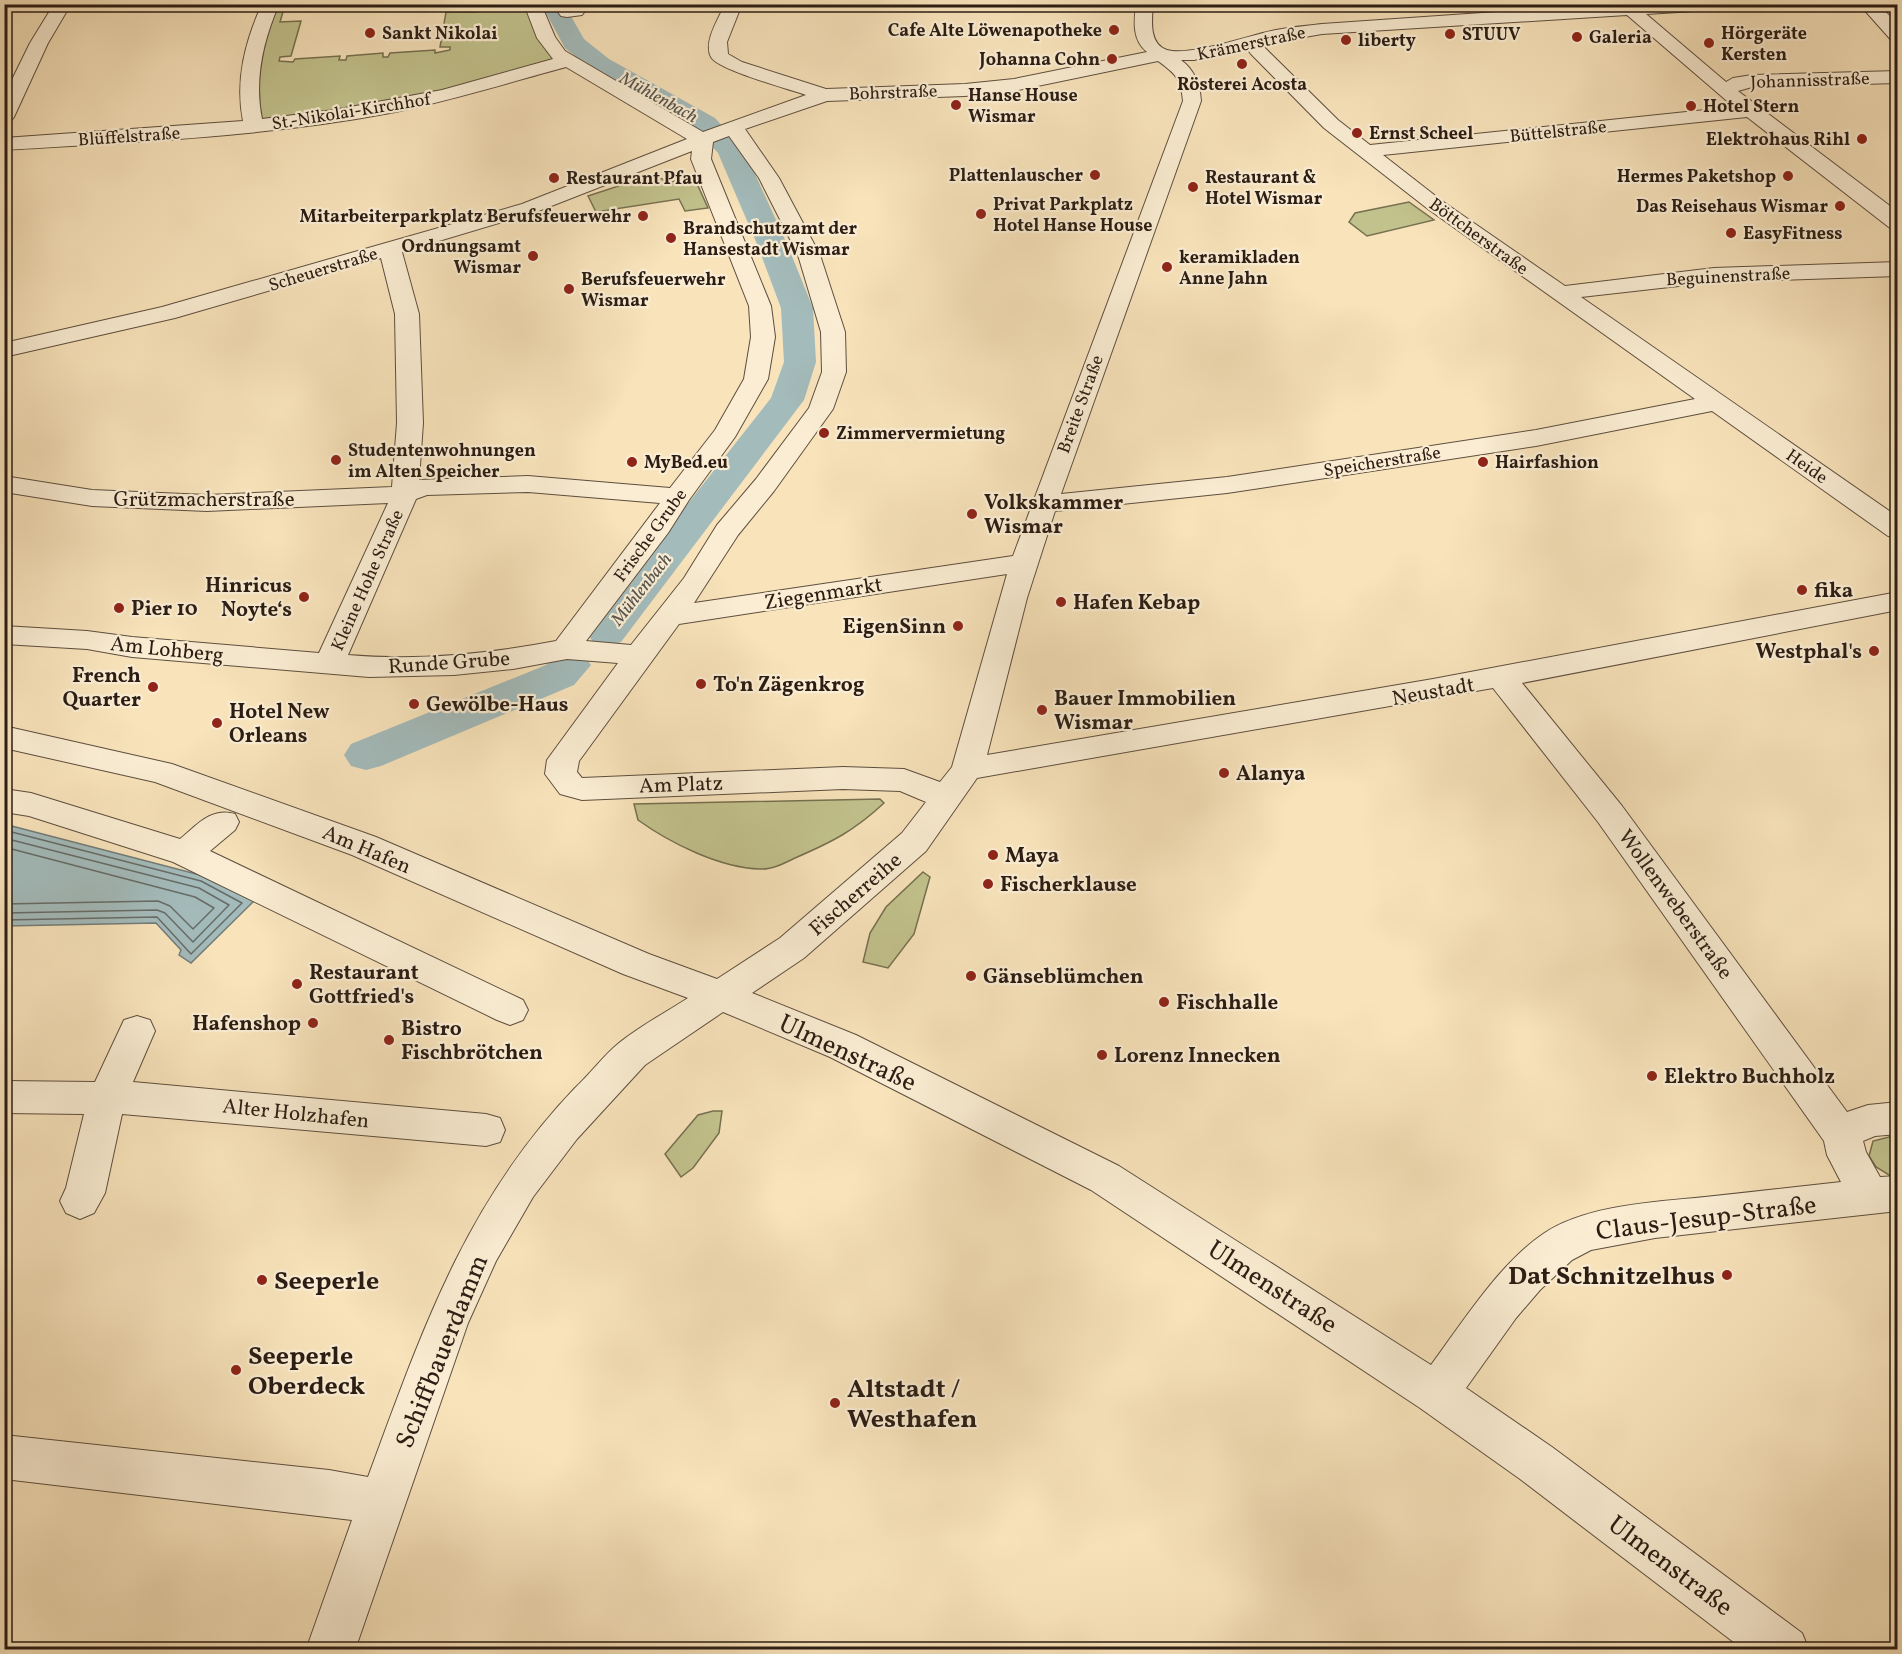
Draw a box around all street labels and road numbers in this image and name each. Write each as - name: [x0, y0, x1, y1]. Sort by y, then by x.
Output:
- street label: Krämerstraße: [1195, 21, 1308, 68]
- street label: Johannisstraße: [1750, 67, 1870, 96]
- street label: Bohrstraße: [848, 79, 938, 108]
- street label: St.-Nikolai-Kirchhof: [270, 87, 434, 137]
- street label: Büttelstraße: [1508, 115, 1608, 150]
- street label: Blüffelstraße: [77, 121, 181, 154]
- street label: Böttcherstraße: [1423, 193, 1533, 282]
- street label: Scheuerstraße: [266, 242, 381, 299]
- street label: Beguinenstraße: [1665, 262, 1791, 293]
- street label: Breite Straße: [1052, 352, 1111, 457]
- street label: Speicherstraße: [1322, 441, 1443, 484]
- street label: Heide: [1780, 444, 1832, 491]
- street label: Frische Grube: [609, 484, 694, 588]
- street label: Grützmacherstraße: [113, 486, 295, 515]
- street label: Kleine Hohe Straße: [326, 506, 411, 655]
- street label: Ziegenmarkt: [762, 571, 884, 618]
- street label: Am Lohberg: [109, 630, 225, 671]
- street label: Runde Grube: [387, 645, 511, 682]
- street label: Neustadt: [1390, 671, 1477, 714]
- street label: Am Platz: [639, 770, 724, 801]
- street label: Am Hafen: [318, 819, 415, 882]
- street label: Wollenweberstraße: [1610, 824, 1739, 986]
- street label: Fischerreihe: [803, 847, 909, 944]
- street label: Ulmenstraße: [772, 1006, 922, 1101]
- street label: Alter Holzhafen: [221, 1092, 371, 1137]
- street label: Claus-Jesup-Straße: [1594, 1188, 1819, 1250]
- street label: Ulmenstraße: [1200, 1232, 1344, 1343]
- street label: Schiffbauerdamm: [388, 1250, 498, 1454]
- street label: Ulmenstraße: [1600, 1508, 1740, 1626]

